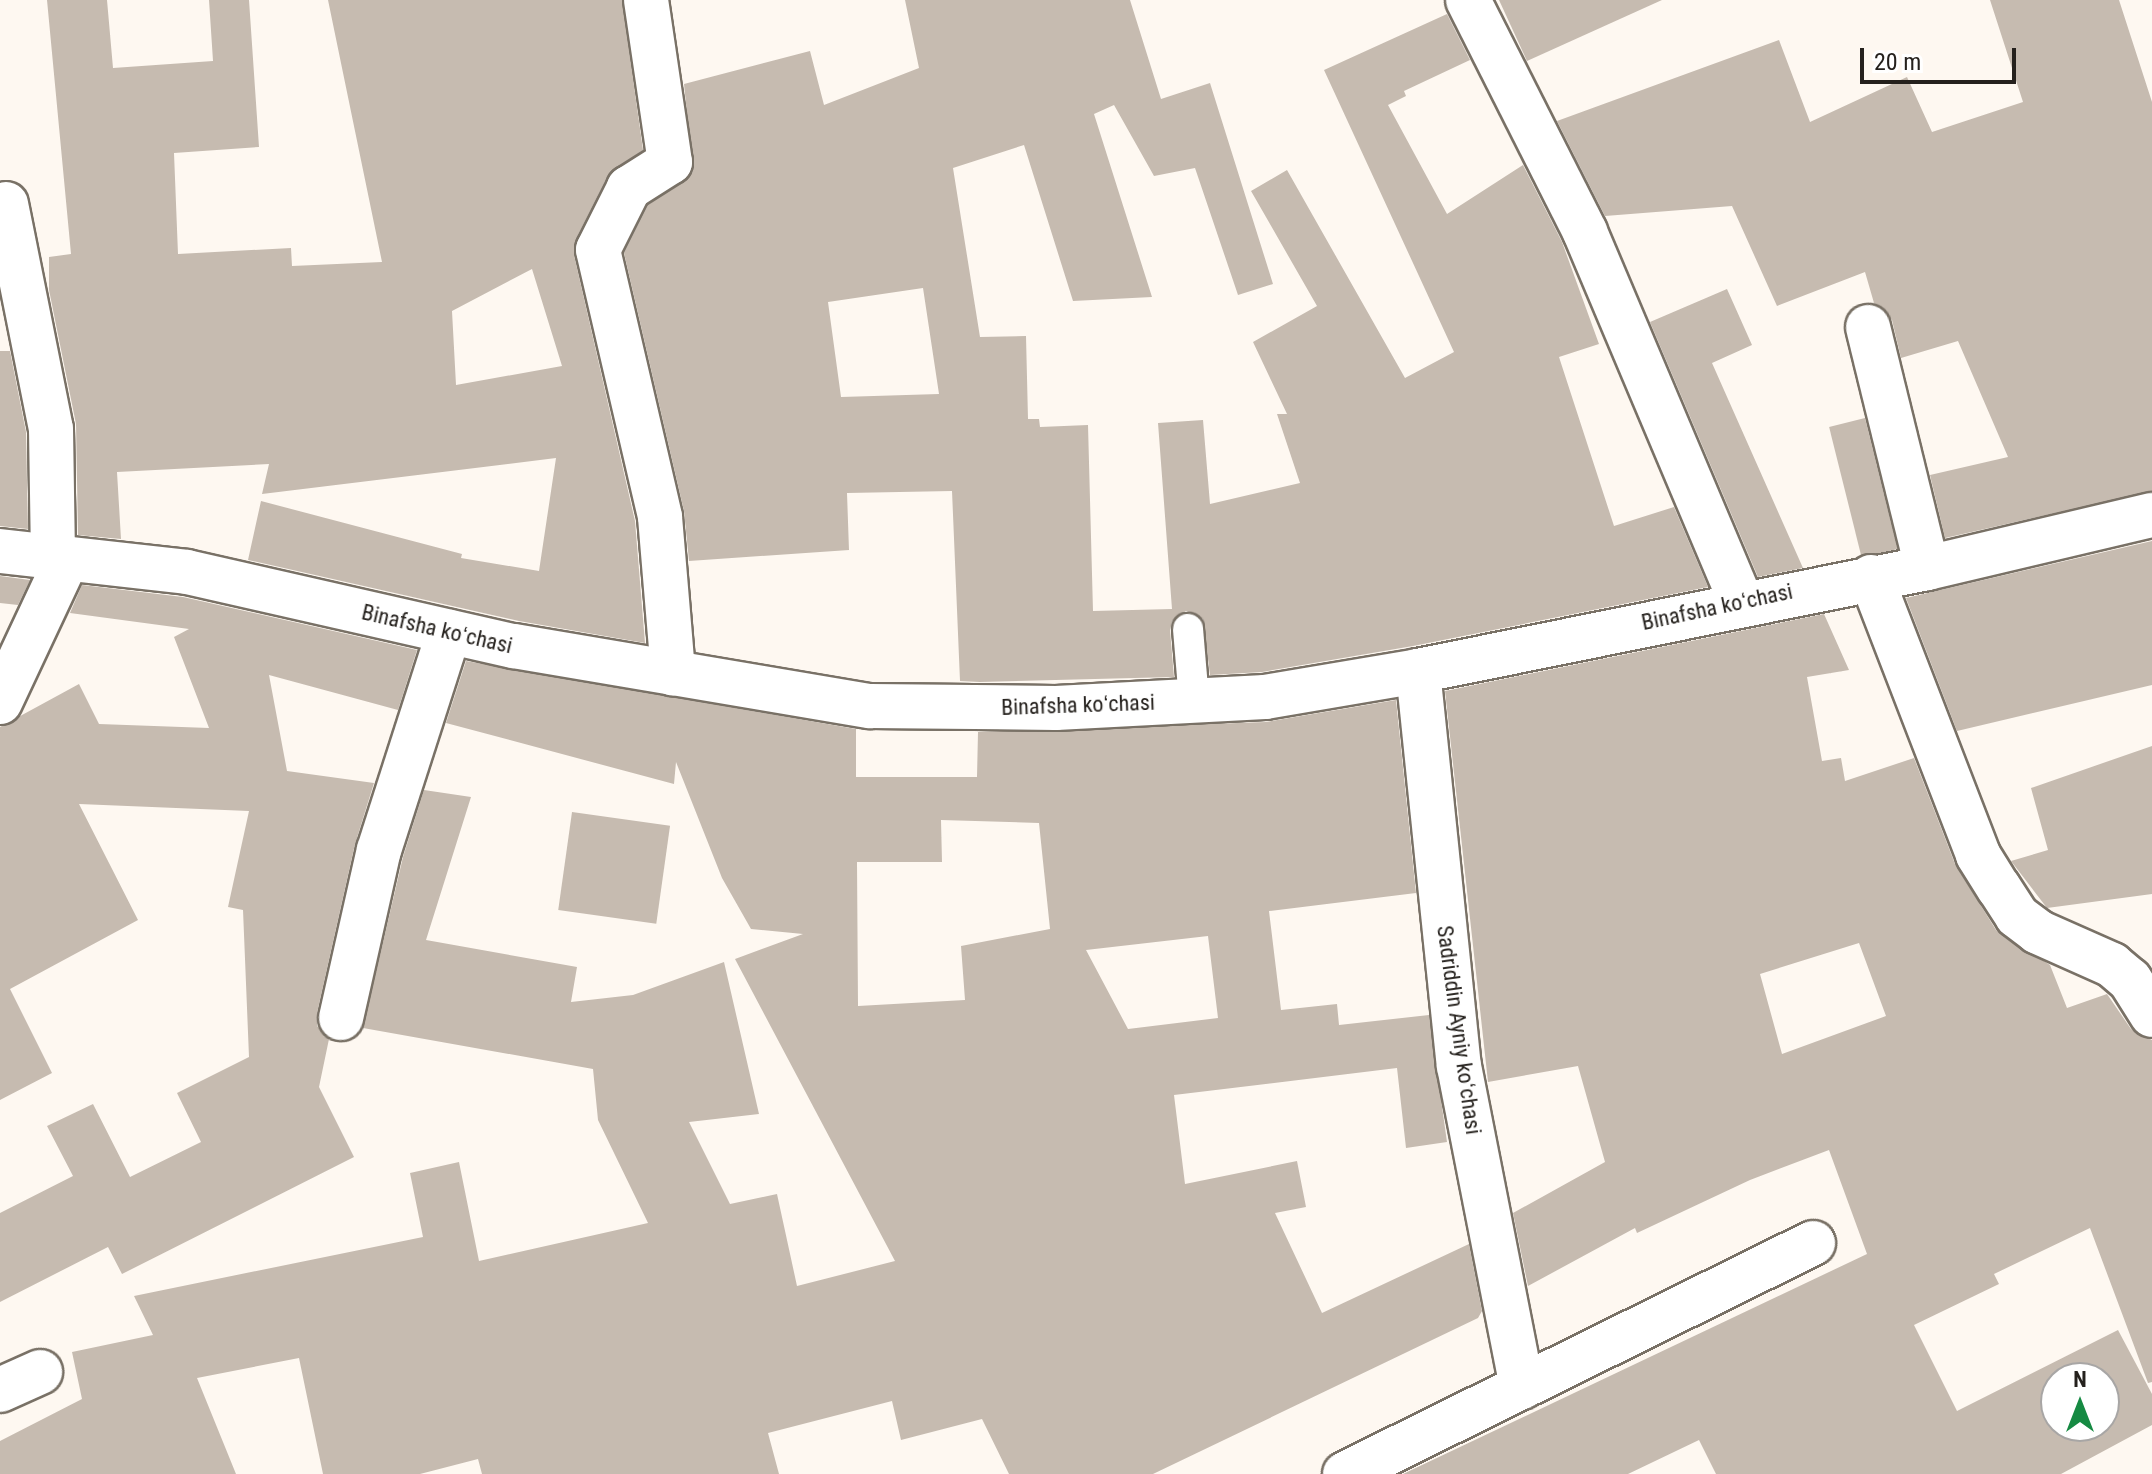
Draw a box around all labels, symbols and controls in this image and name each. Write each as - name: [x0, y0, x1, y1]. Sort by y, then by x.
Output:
- scale bar: [1864, 32, 2020, 82]
- text: 20 m: [1874, 48, 1921, 76]
- street label: Binafsha koʻchasi: [1639, 578, 1795, 636]
- street label: Binafsha koʻchasi: [359, 599, 515, 659]
- street label: Binafsha koʻchasi: [1001, 689, 1155, 721]
- street label: Sadriddin Ayniy koʻchasi: [1431, 924, 1487, 1136]
- north arrow: [2040, 1362, 2120, 1442]
- text: N: [2073, 1367, 2087, 1392]

